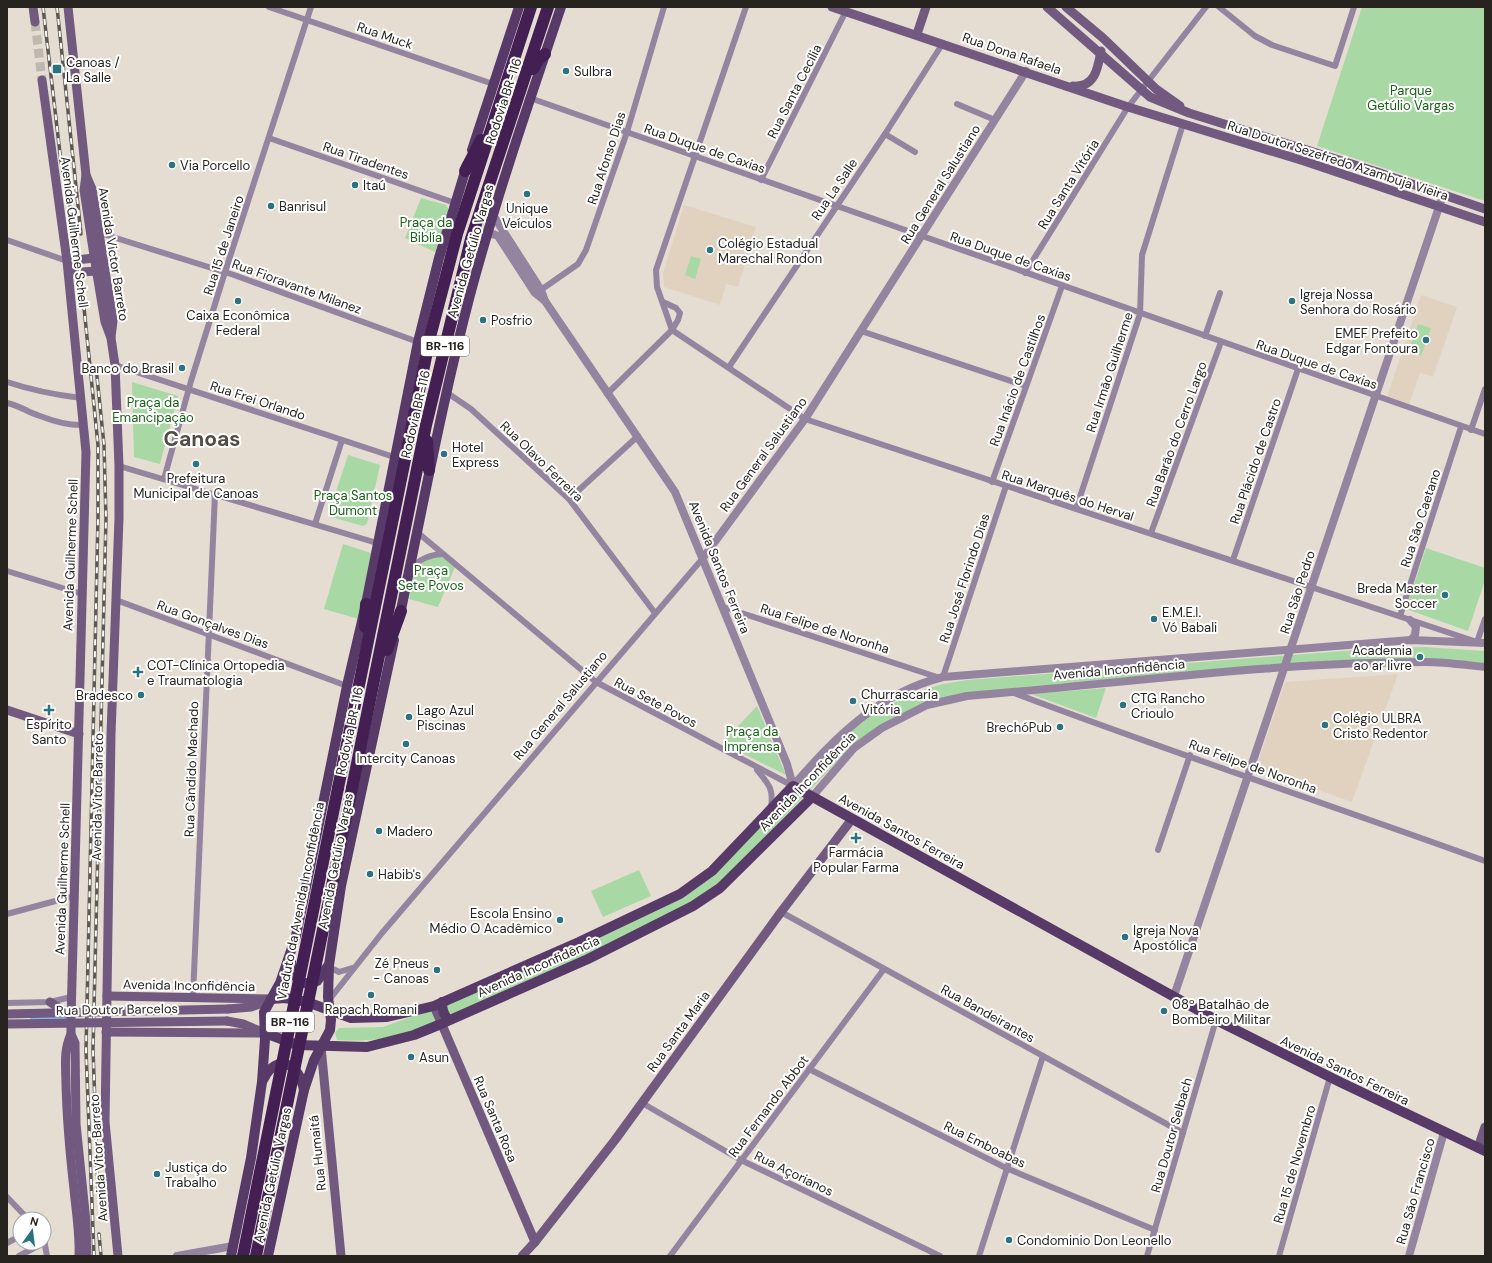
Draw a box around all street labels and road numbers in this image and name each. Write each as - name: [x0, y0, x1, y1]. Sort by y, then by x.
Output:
- street label: Rua Muck: [355, 18, 415, 53]
- street label: Rua Dona Rafaela: [960, 29, 1064, 78]
- street label: Rua Santa Cecília: [763, 41, 826, 141]
- street label: Rodovia BR-116: [481, 56, 525, 147]
- street label: Rua Afonso Dias: [583, 109, 630, 207]
- street label: Rua Doutor Sezefredo Azambuja Vieira: [1225, 117, 1450, 204]
- street label: Rua Duque de Caxias: [642, 120, 768, 177]
- street label: Rua General Salustiano: [897, 121, 984, 247]
- street label: Rua Santa Vitória: [1034, 136, 1103, 232]
- street label: Rua Tiradentes: [321, 138, 411, 183]
- street label: Avenida Guilherme Schell: [57, 155, 92, 309]
- street label: Rua La Salle: [808, 155, 861, 223]
- street label: Avenida Getúlio Vargas: [443, 182, 498, 320]
- street label: Avenida Victor Barreto: [95, 186, 133, 322]
- street label: Rua 15 de Janeiro: [199, 193, 248, 297]
- street label: Rua Duque de Caxias: [948, 228, 1074, 285]
- street label: Rua Fioravante Milanez: [230, 255, 364, 318]
- street label: Rua Irmão Guilherme: [1082, 310, 1137, 434]
- street label: Rua Inácio de Castilhos: [986, 312, 1049, 449]
- road number: BR-116: [421, 336, 469, 356]
- street label: Rua Duque de Caxias: [1254, 336, 1380, 393]
- street label: Rua Barão do Cerro Largo: [1142, 359, 1211, 509]
- street label: Rodovia BR-116: [397, 368, 434, 460]
- street label: Rua Frei Orlando: [208, 377, 308, 424]
- street label: Rua General Salustiano: [716, 393, 811, 515]
- street label: Rua Plácido de Castro: [1226, 396, 1285, 526]
- street label: Rua Olavo Ferreira: [497, 417, 587, 505]
- street label: Rua Marquês do Herval: [1000, 466, 1136, 525]
- street label: Rua São Caetano: [1397, 467, 1444, 569]
- street label: Avenida Guilherme Schell: [59, 479, 82, 631]
- street label: Avenida Santos Ferreira: [685, 498, 754, 636]
- street label: Rua José Florindo Dias: [935, 511, 993, 645]
- street label: Rua São Pedro: [1276, 548, 1319, 636]
- street label: Rua Gonçalves Dias: [155, 596, 271, 653]
- street label: Rua Felipe de Noronha: [758, 600, 892, 657]
- street label: Rua General Salustiano: [510, 647, 611, 764]
- street label: Avenida Inconfidência: [1052, 655, 1186, 684]
- street label: Rua Sete Povos: [611, 673, 700, 731]
- street label: Rodovia BR-116: [332, 685, 367, 777]
- street label: Rua Cândido Machado: [181, 700, 202, 837]
- street label: Avenida Inconfidência: [755, 728, 859, 835]
- street label: Avenida Vitor Barreto: [88, 733, 107, 861]
- street label: Rua Felipe de Noronha: [1187, 735, 1319, 797]
- street label: Avenida Santos Ferreira: [836, 790, 968, 873]
- street label: Avenida Getúlio Vargas: [314, 792, 357, 931]
- street label: Viaduto da Avenida Inconfidência: [273, 801, 328, 1002]
- street label: Avenida Guilherme Schell: [51, 803, 74, 955]
- street label: Avenida Inconfidência: [474, 932, 602, 1001]
- street label: Avenida Inconfidência: [123, 976, 255, 995]
- street label: Rua Bandeirantes: [938, 981, 1038, 1046]
- street label: Rua Santa Maria: [643, 987, 714, 1075]
- street label: Rua Doutor Barcelos: [56, 1000, 178, 1019]
- road number: BR-116: [266, 1012, 314, 1032]
- street label: Avenida Santos Ferreira: [1277, 1032, 1412, 1109]
- street label: Rua Fernando Abbot: [724, 1052, 812, 1161]
- street label: Rua Santa Rosa: [470, 1074, 521, 1165]
- street label: Rua Doutor Selbach: [1147, 1076, 1196, 1195]
- street label: Avenida Vitor Barreto: [86, 1093, 111, 1222]
- street label: Rua 15 de Novembro: [1269, 1103, 1320, 1225]
- street label: Avenida Getúlio Vargas: [250, 1106, 295, 1245]
- street label: Rua Humaitá: [305, 1114, 330, 1192]
- street label: Rua Emboabas: [941, 1117, 1029, 1172]
- street label: Rua São Francisco: [1392, 1136, 1439, 1246]
- street label: Rua Açorianos: [751, 1147, 836, 1200]

